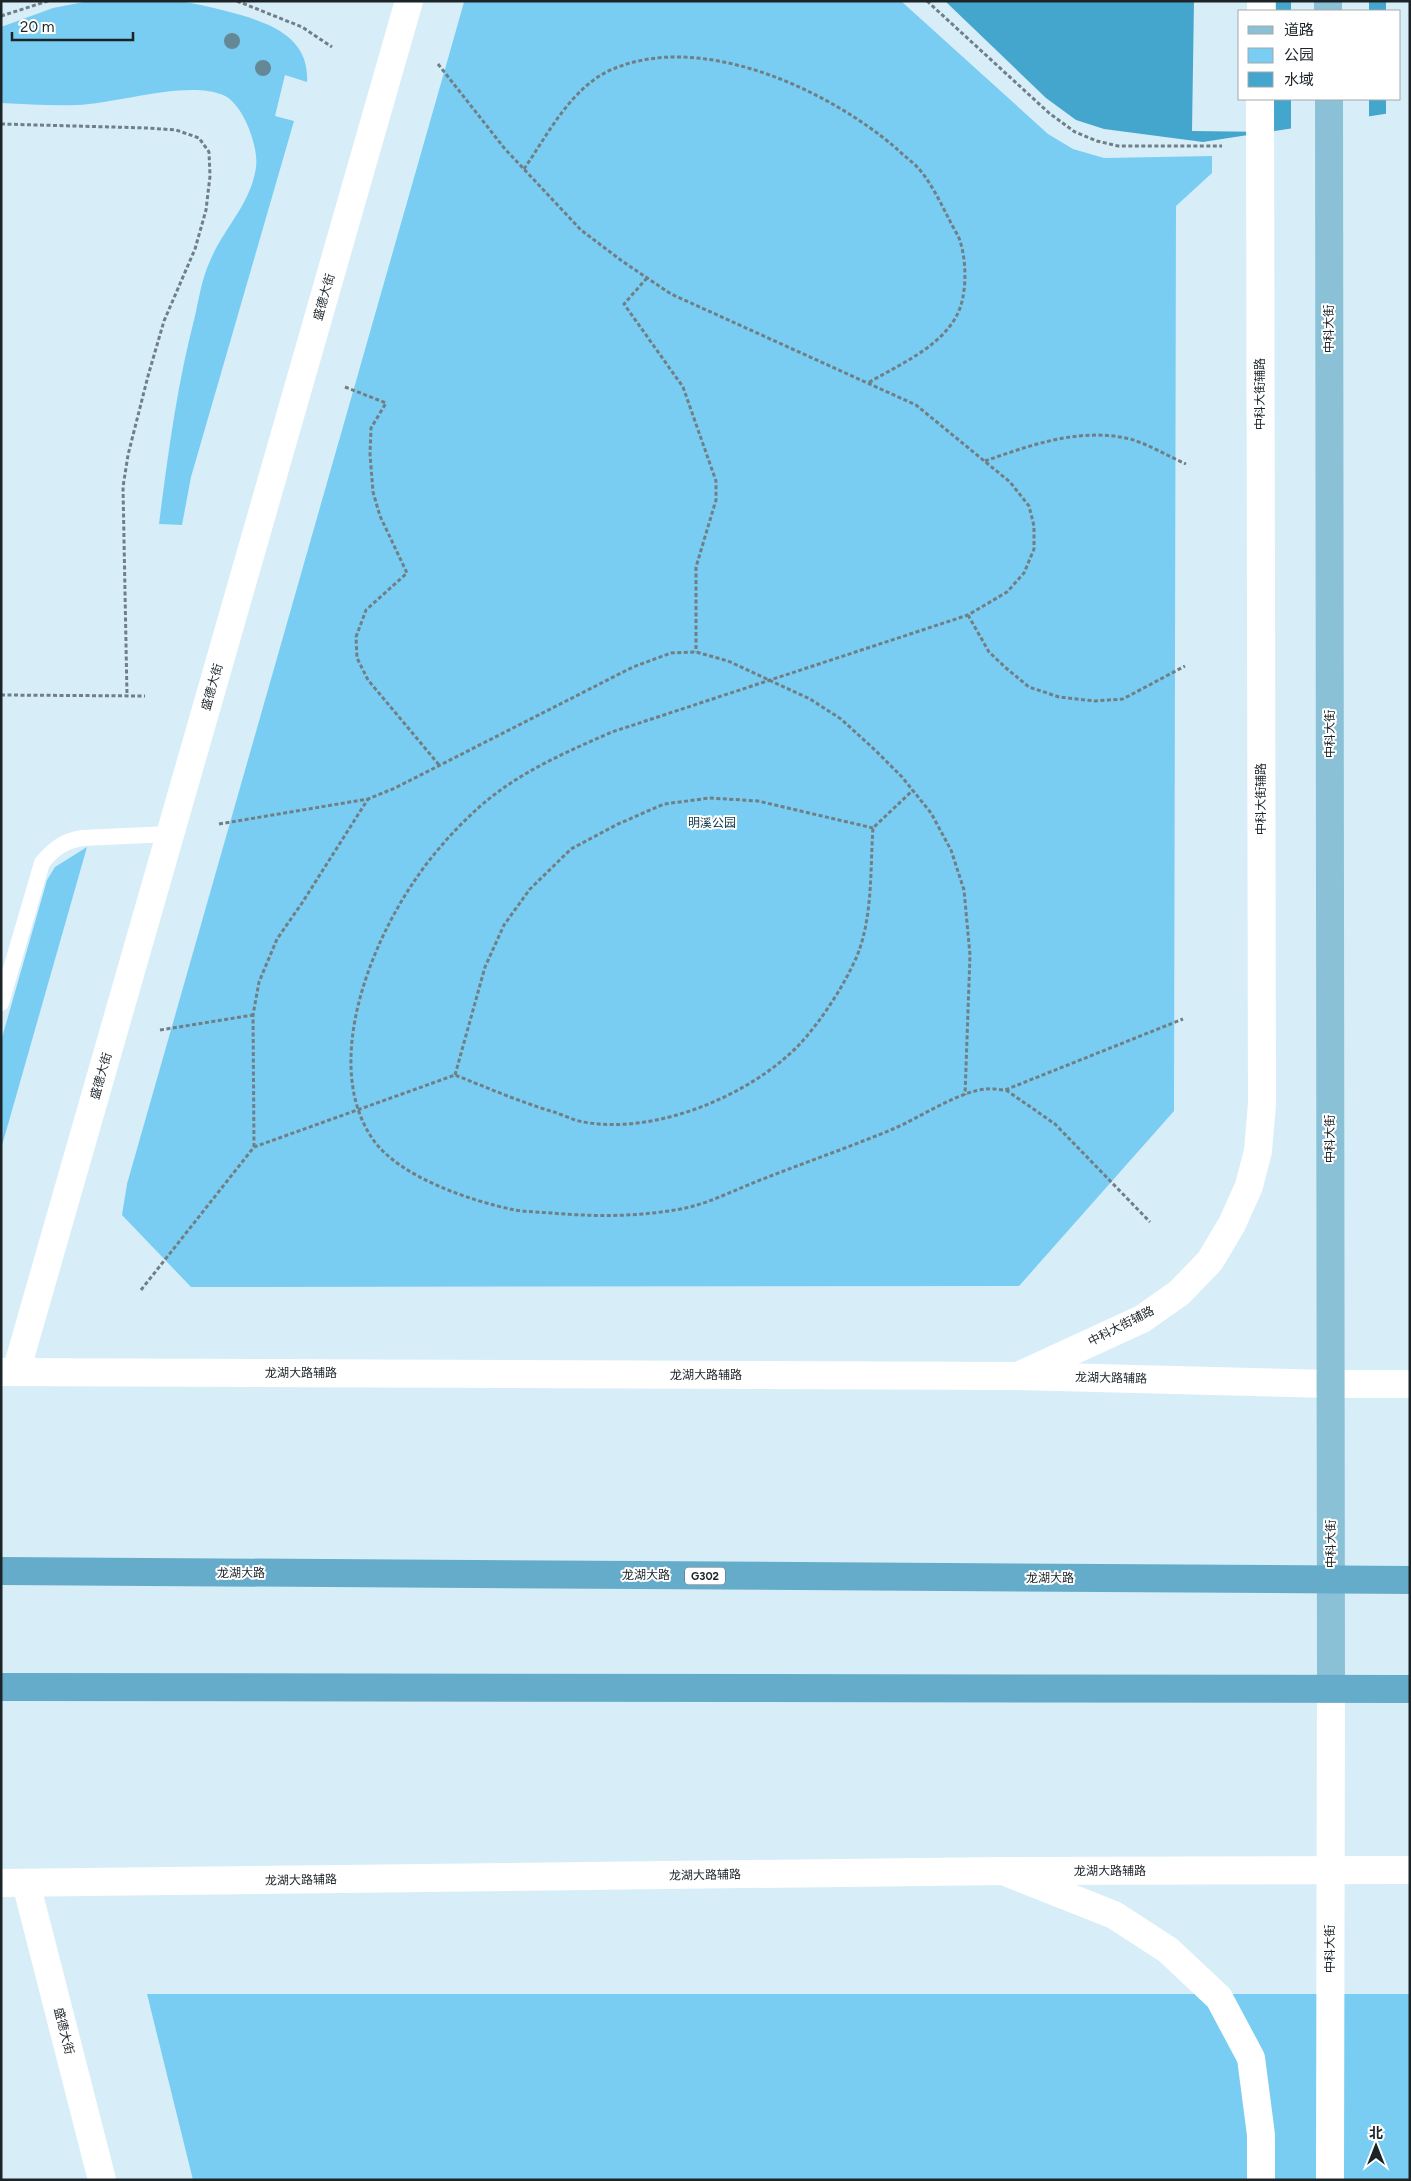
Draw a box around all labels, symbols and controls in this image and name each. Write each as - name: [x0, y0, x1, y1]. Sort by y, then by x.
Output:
- scale bar: [12, 10, 134, 42]
- legend: [1238, 10, 1401, 100]
- text: 20 m: [20, 18, 54, 36]
- text: 道路: [1284, 21, 1314, 39]
- text: 公园: [1284, 46, 1314, 64]
- text: 水域: [1284, 71, 1314, 89]
- street label: 盛德大街: [311, 272, 337, 322]
- street label: 中科大街: [1322, 305, 1336, 353]
- street label: 中科大街辅路: [1253, 358, 1267, 430]
- street label: 盛德大街: [199, 662, 225, 712]
- street label: 中科大街: [1323, 710, 1337, 758]
- street label: 中科大街辅路: [1254, 763, 1268, 835]
- park label: 明溪公园: [688, 816, 736, 830]
- street label: 盛德大街: [88, 1051, 114, 1101]
- street label: 中科大街: [1323, 1115, 1337, 1163]
- street label: 中科大街辅路: [1086, 1303, 1156, 1349]
- street label: 龙湖大路辅路: [265, 1366, 337, 1380]
- street label: 龙湖大路辅路: [670, 1368, 742, 1382]
- street label: 龙湖大路辅路: [1075, 1370, 1147, 1386]
- street label: 中科大街: [1324, 1520, 1338, 1568]
- street label: 龙湖大路: [217, 1566, 265, 1580]
- street label: 龙湖大路: [622, 1568, 670, 1582]
- road number: G302: [685, 1568, 725, 1584]
- street label: 龙湖大路: [1026, 1571, 1074, 1585]
- street label: 龙湖大路辅路: [1074, 1864, 1146, 1878]
- street label: 龙湖大路辅路: [669, 1867, 741, 1883]
- street label: 龙湖大路辅路: [265, 1872, 337, 1888]
- street label: 中科大街: [1323, 1925, 1337, 1973]
- street label: 盛德大街: [51, 2006, 77, 2056]
- north arrow: [1351, 2121, 1401, 2171]
- text: 北: [1369, 2125, 1383, 2142]

